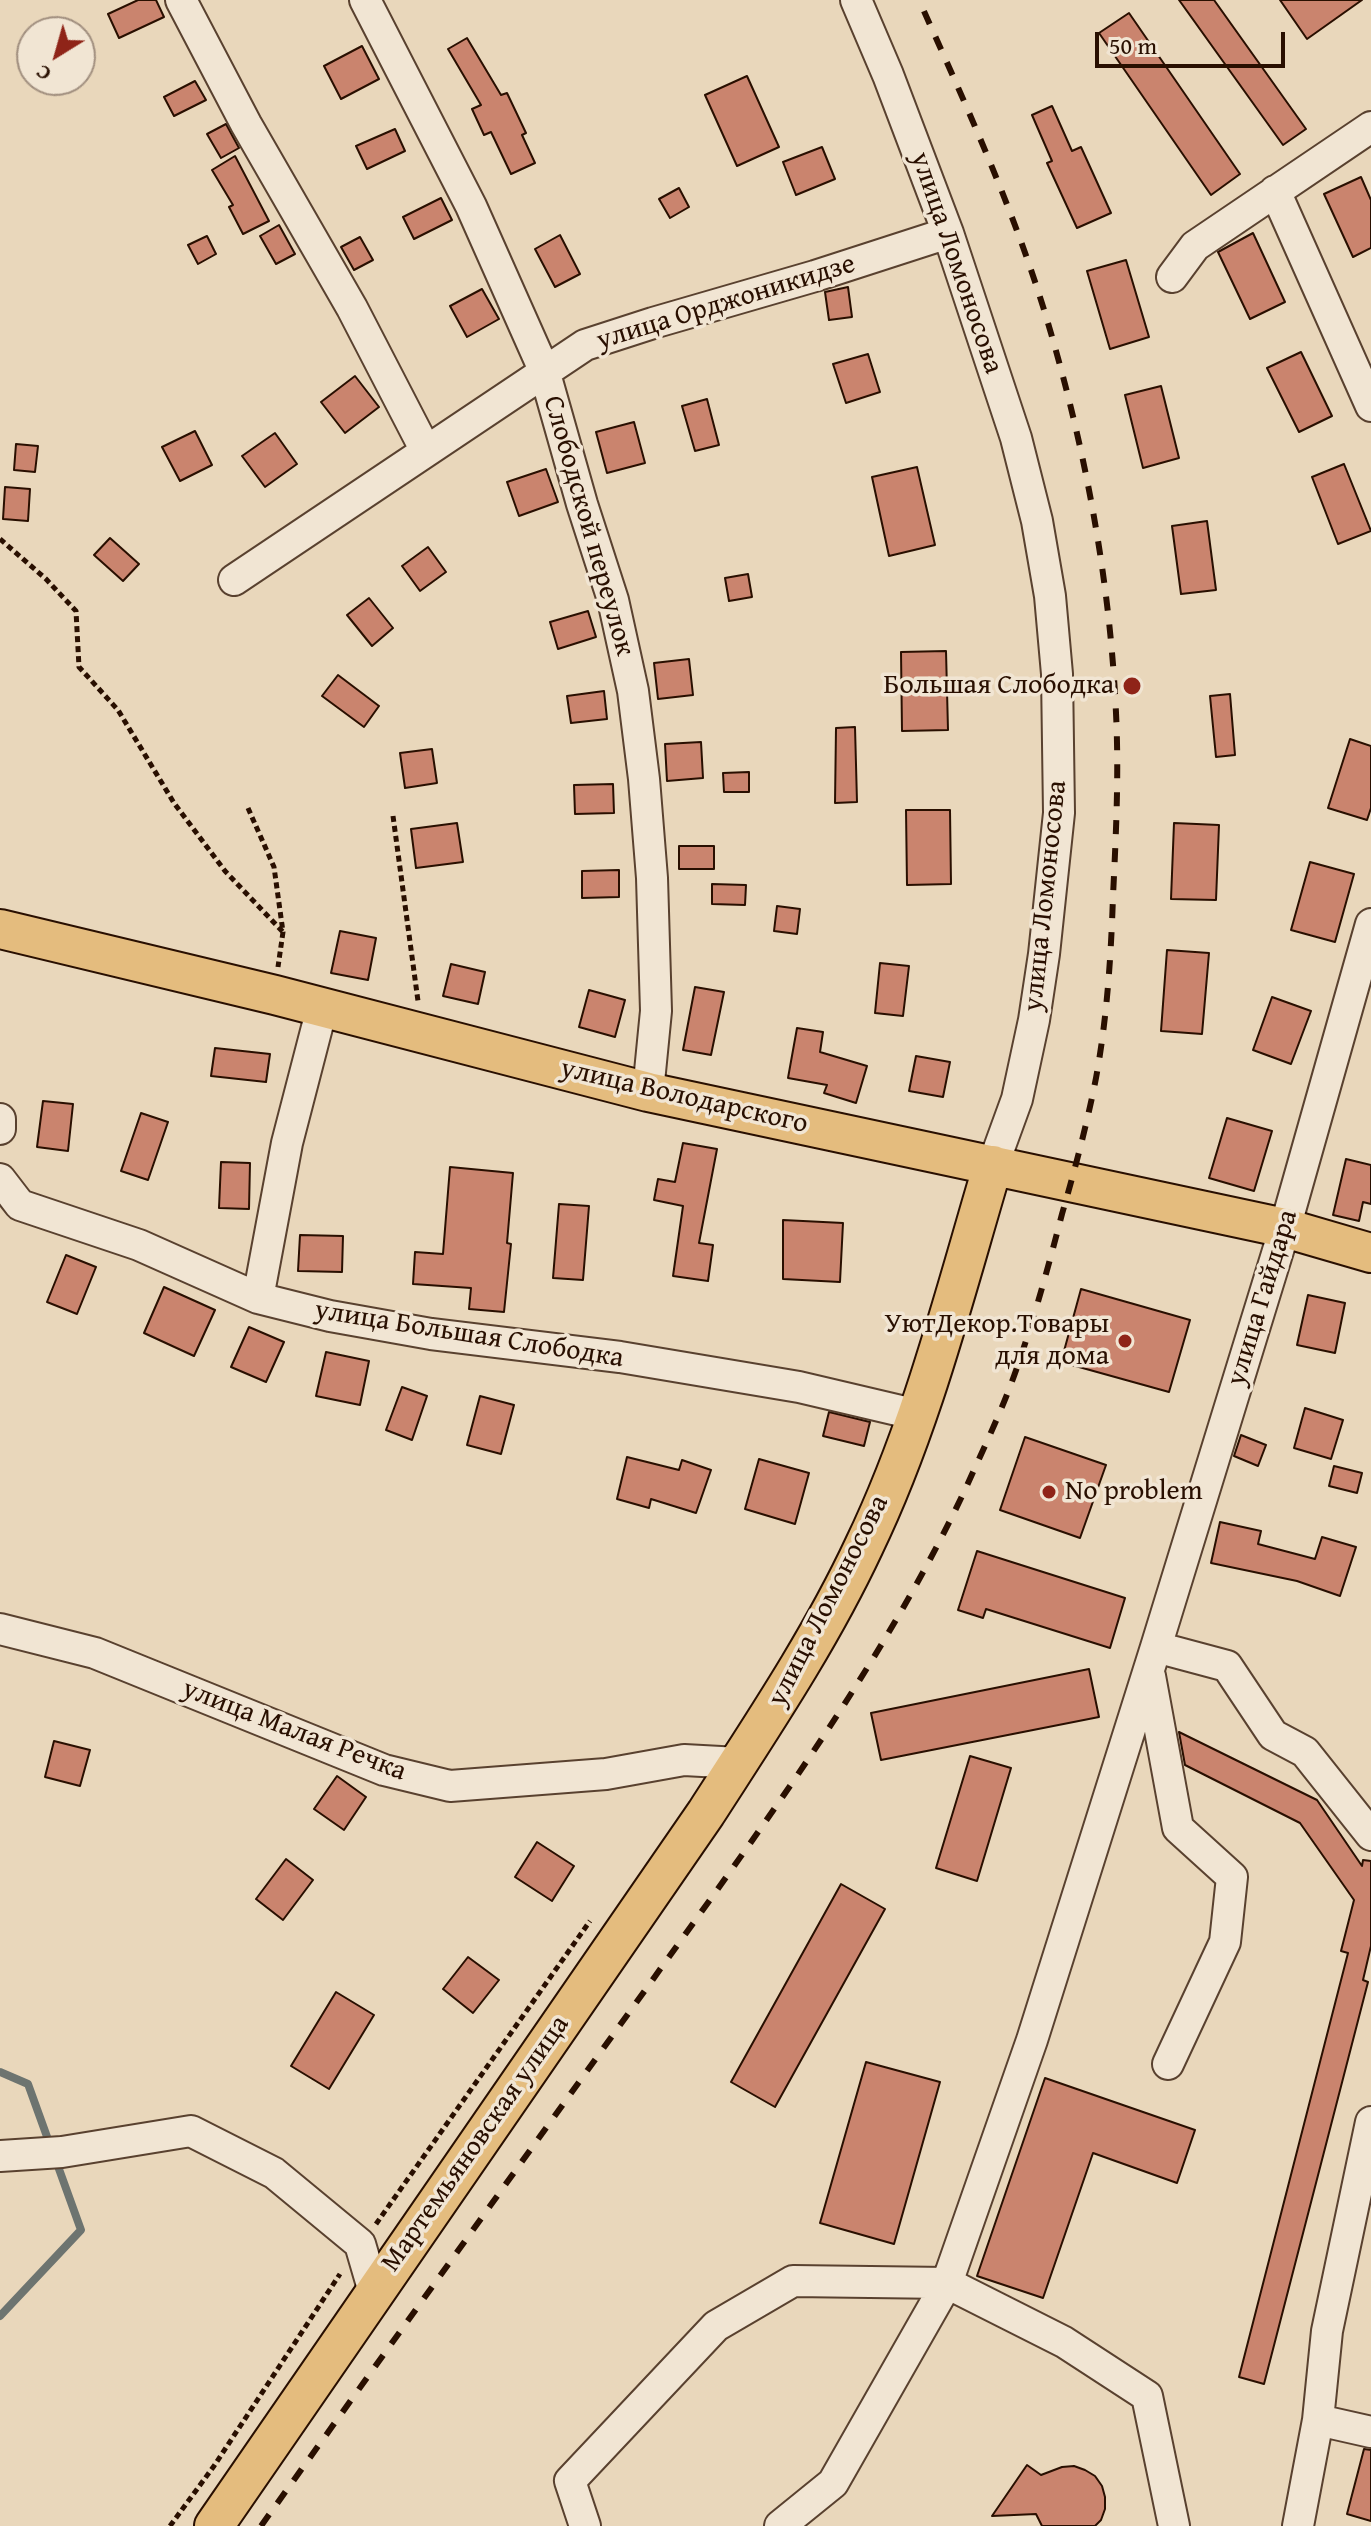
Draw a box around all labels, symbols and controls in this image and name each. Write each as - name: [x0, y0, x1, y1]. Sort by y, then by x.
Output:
- north arrow: [16, 16, 96, 96]
- scale bar: [1099, 16, 1289, 66]
- text: 50 m: [1109, 28, 1157, 63]
- text: С: [28, 57, 57, 90]
- street label: улица Ломоносова: [902, 148, 1010, 378]
- street label: улица Орджоникидзе: [593, 248, 859, 358]
- street label: Слободской переулок: [535, 392, 641, 660]
- place label: Большая Слободка: [884, 669, 1114, 703]
- marker: Большая Слободка: [1121, 675, 1143, 697]
- street label: улица Ломоносова: [1017, 779, 1075, 1013]
- street label: улица Володарского: [557, 1052, 811, 1142]
- street label: улица Гайдара: [1220, 1206, 1306, 1390]
- street label: улица Большая Слободка: [312, 1294, 626, 1376]
- place label: УютДекор.Товары для дома: [885, 1308, 1109, 1374]
- marker: УютДекор.Товары для дома: [1116, 1332, 1134, 1350]
- place label: No problem: [1065, 1475, 1203, 1509]
- marker: No problem: [1040, 1483, 1058, 1501]
- street label: улица Ломоносова: [761, 1490, 897, 1712]
- street label: улица Малая Речка: [177, 1673, 411, 1789]
- street label: Мартемьяновская улица: [375, 2009, 577, 2279]

